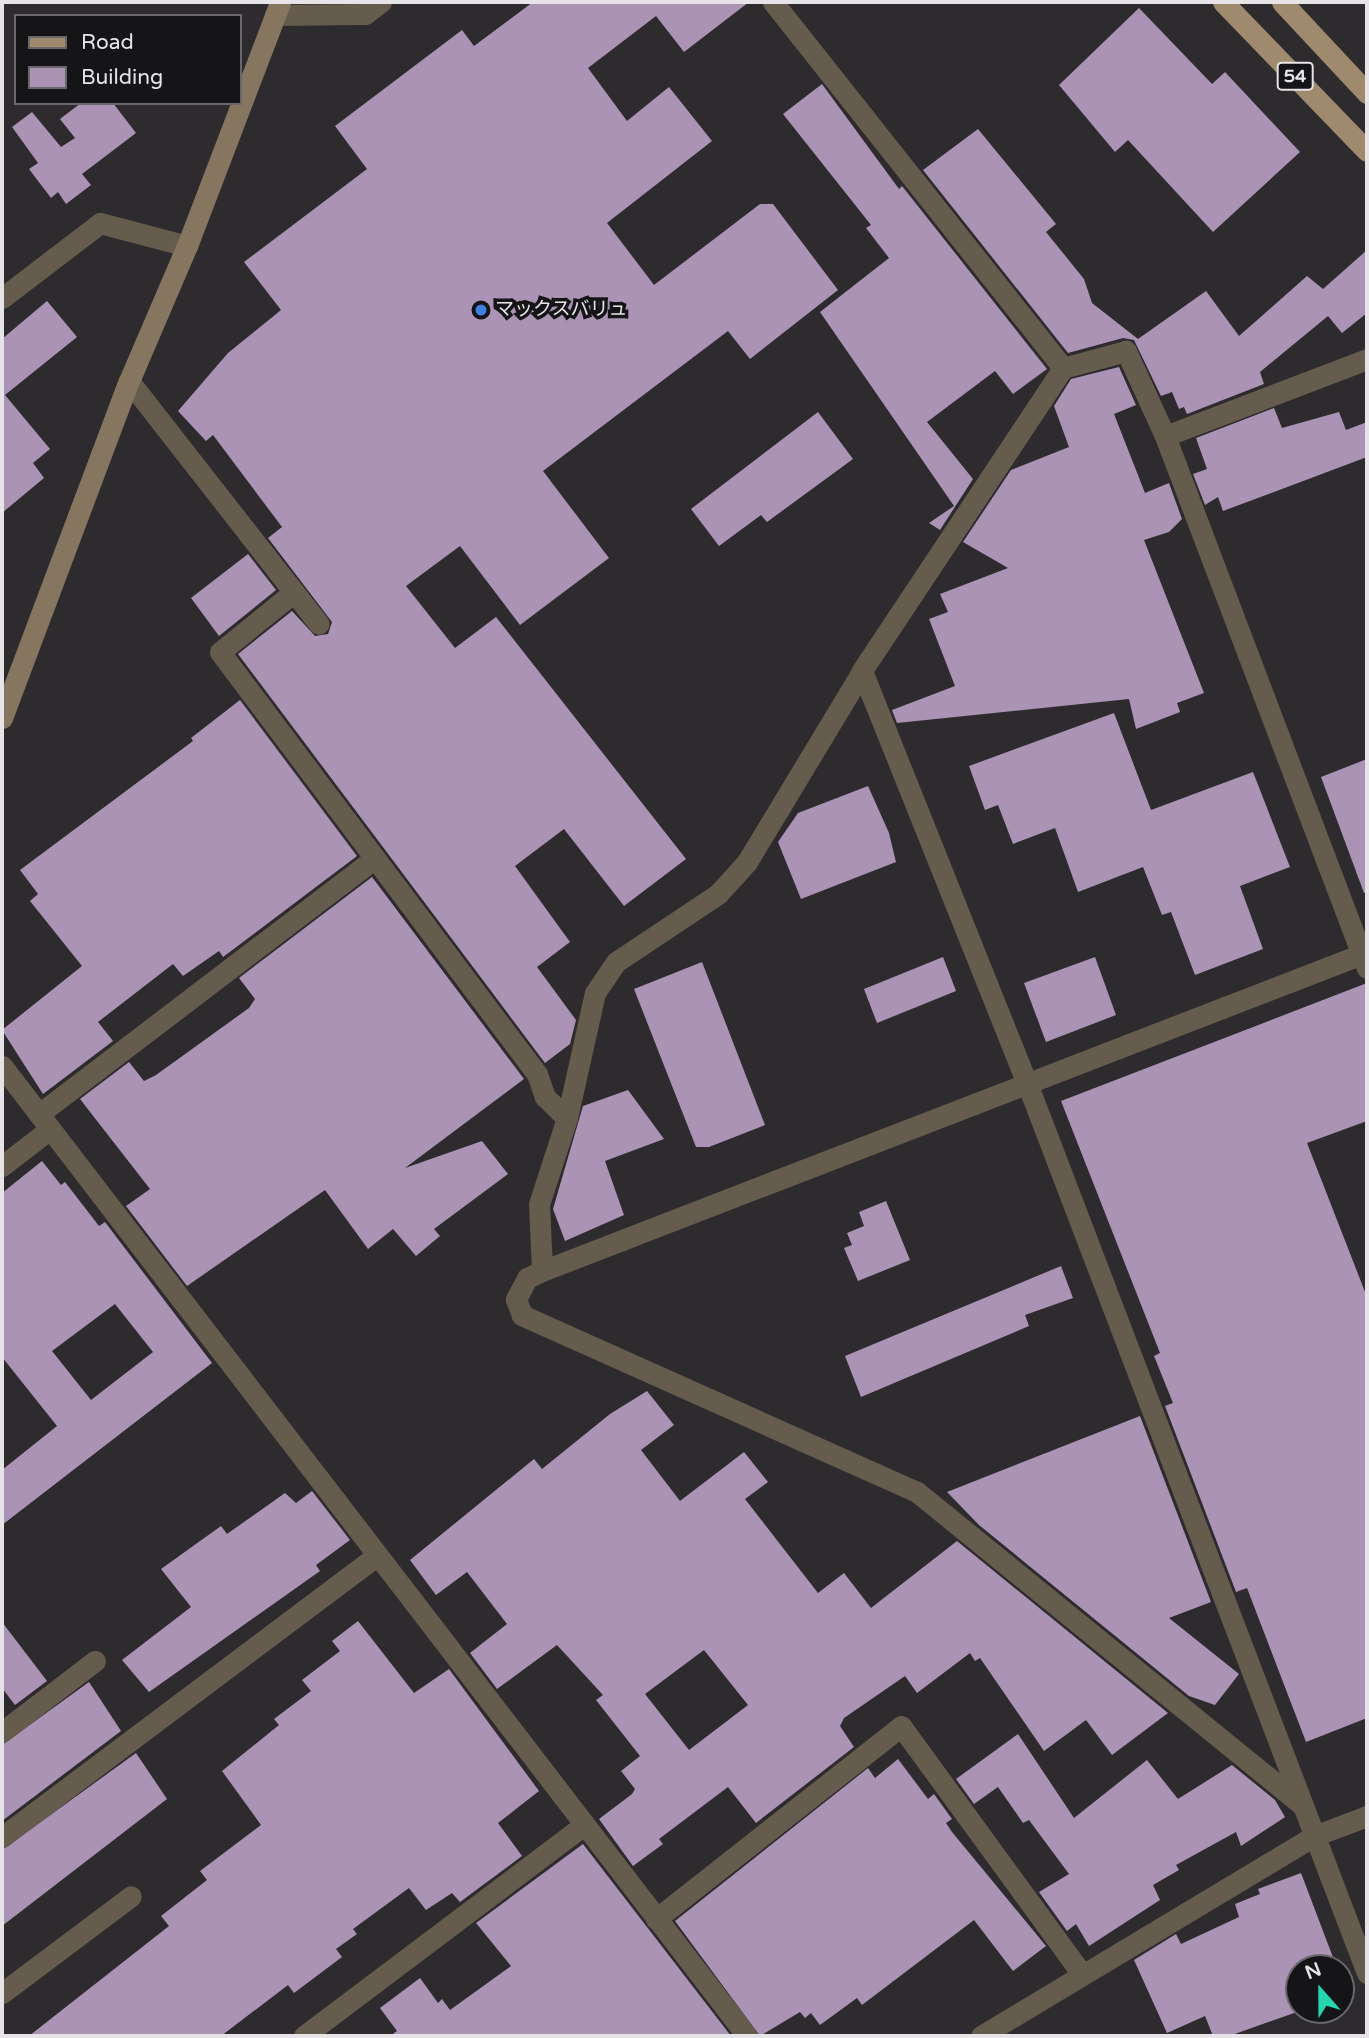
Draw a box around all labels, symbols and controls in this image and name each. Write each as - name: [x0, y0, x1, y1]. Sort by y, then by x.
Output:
- legend: [14, 14, 242, 105]
- text: Road: [81, 30, 134, 55]
- road number: 54: [1276, 62, 1314, 90]
- text: Building: [81, 65, 163, 90]
- place label: マックスバリュ: [495, 299, 628, 321]
- marker: マックスバリュ: [473, 302, 489, 318]
- north arrow: [1285, 1954, 1355, 2024]
- text: N: [1302, 1958, 1324, 1984]

